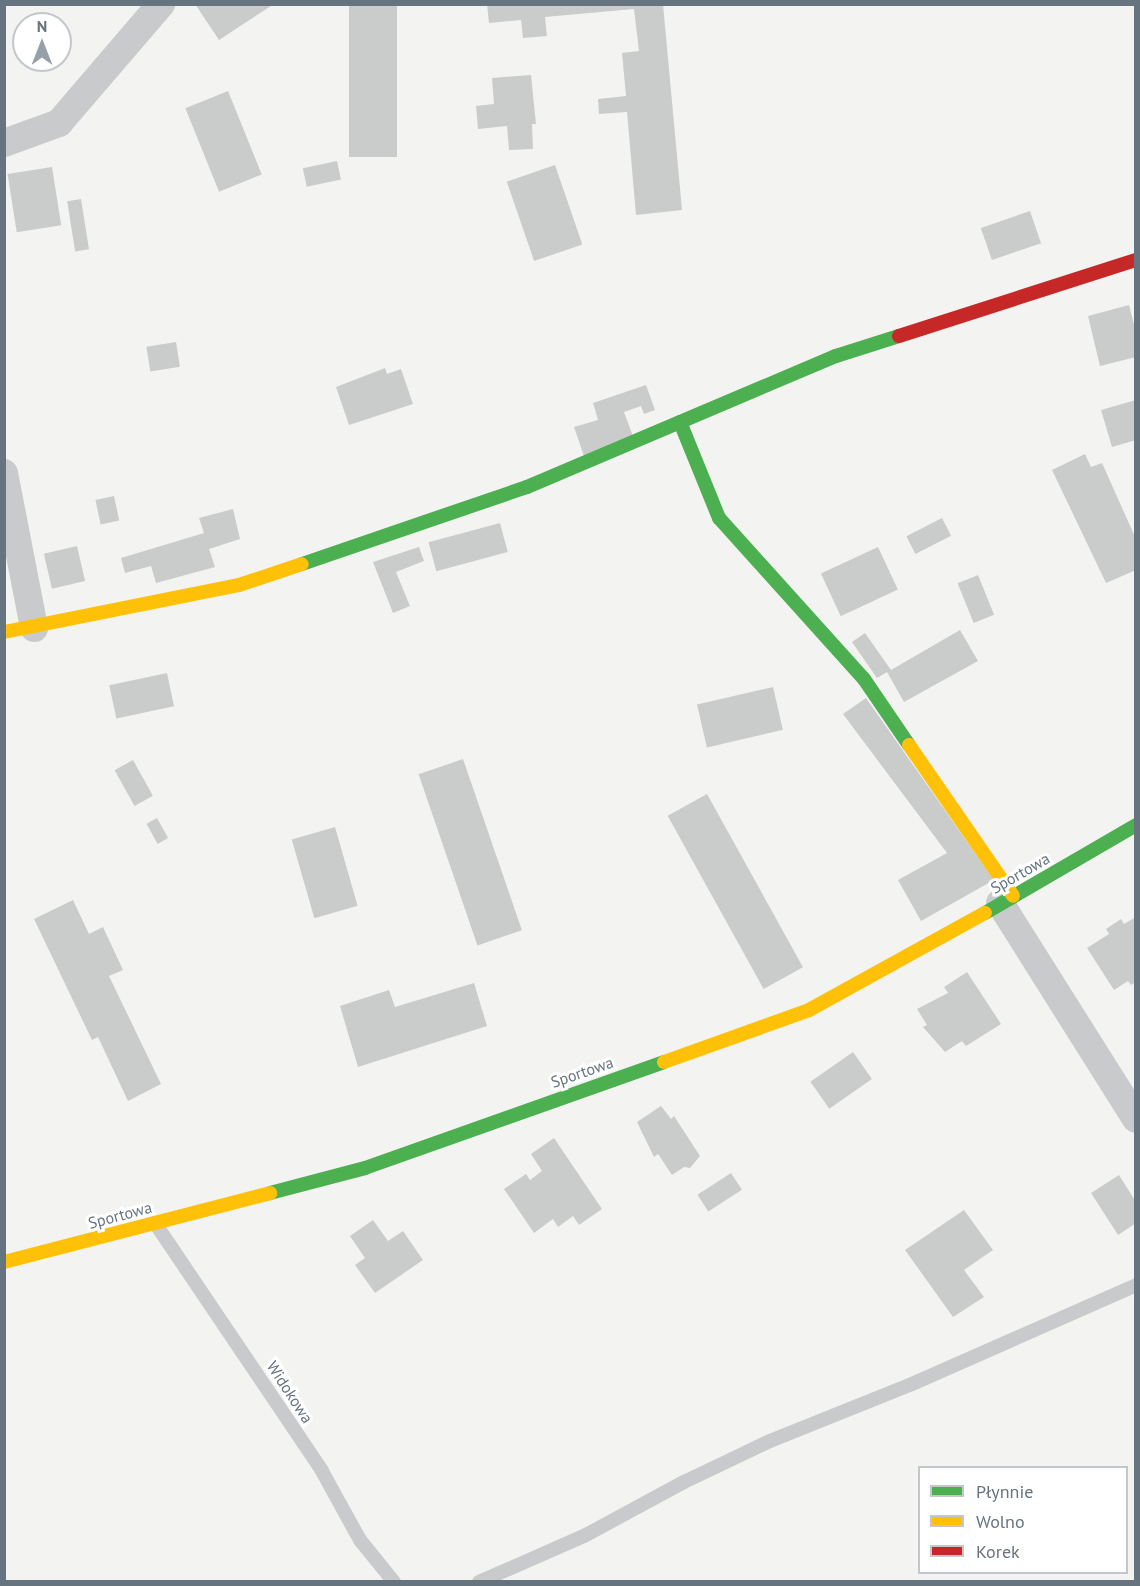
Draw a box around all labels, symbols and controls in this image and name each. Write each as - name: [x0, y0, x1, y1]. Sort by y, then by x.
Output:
- north arrow: [12, 12, 72, 72]
- text: N: [37, 16, 47, 36]
- street label: Sportowa: [987, 848, 1053, 898]
- street label: Sportowa: [548, 1052, 616, 1092]
- street label: Sportowa: [86, 1197, 154, 1233]
- street label: Widokowa: [263, 1357, 317, 1427]
- legend: [918, 1466, 1128, 1574]
- text: Płynnie: [976, 1480, 1033, 1503]
- text: Wolno: [976, 1510, 1025, 1533]
- text: Korek: [976, 1540, 1020, 1563]

